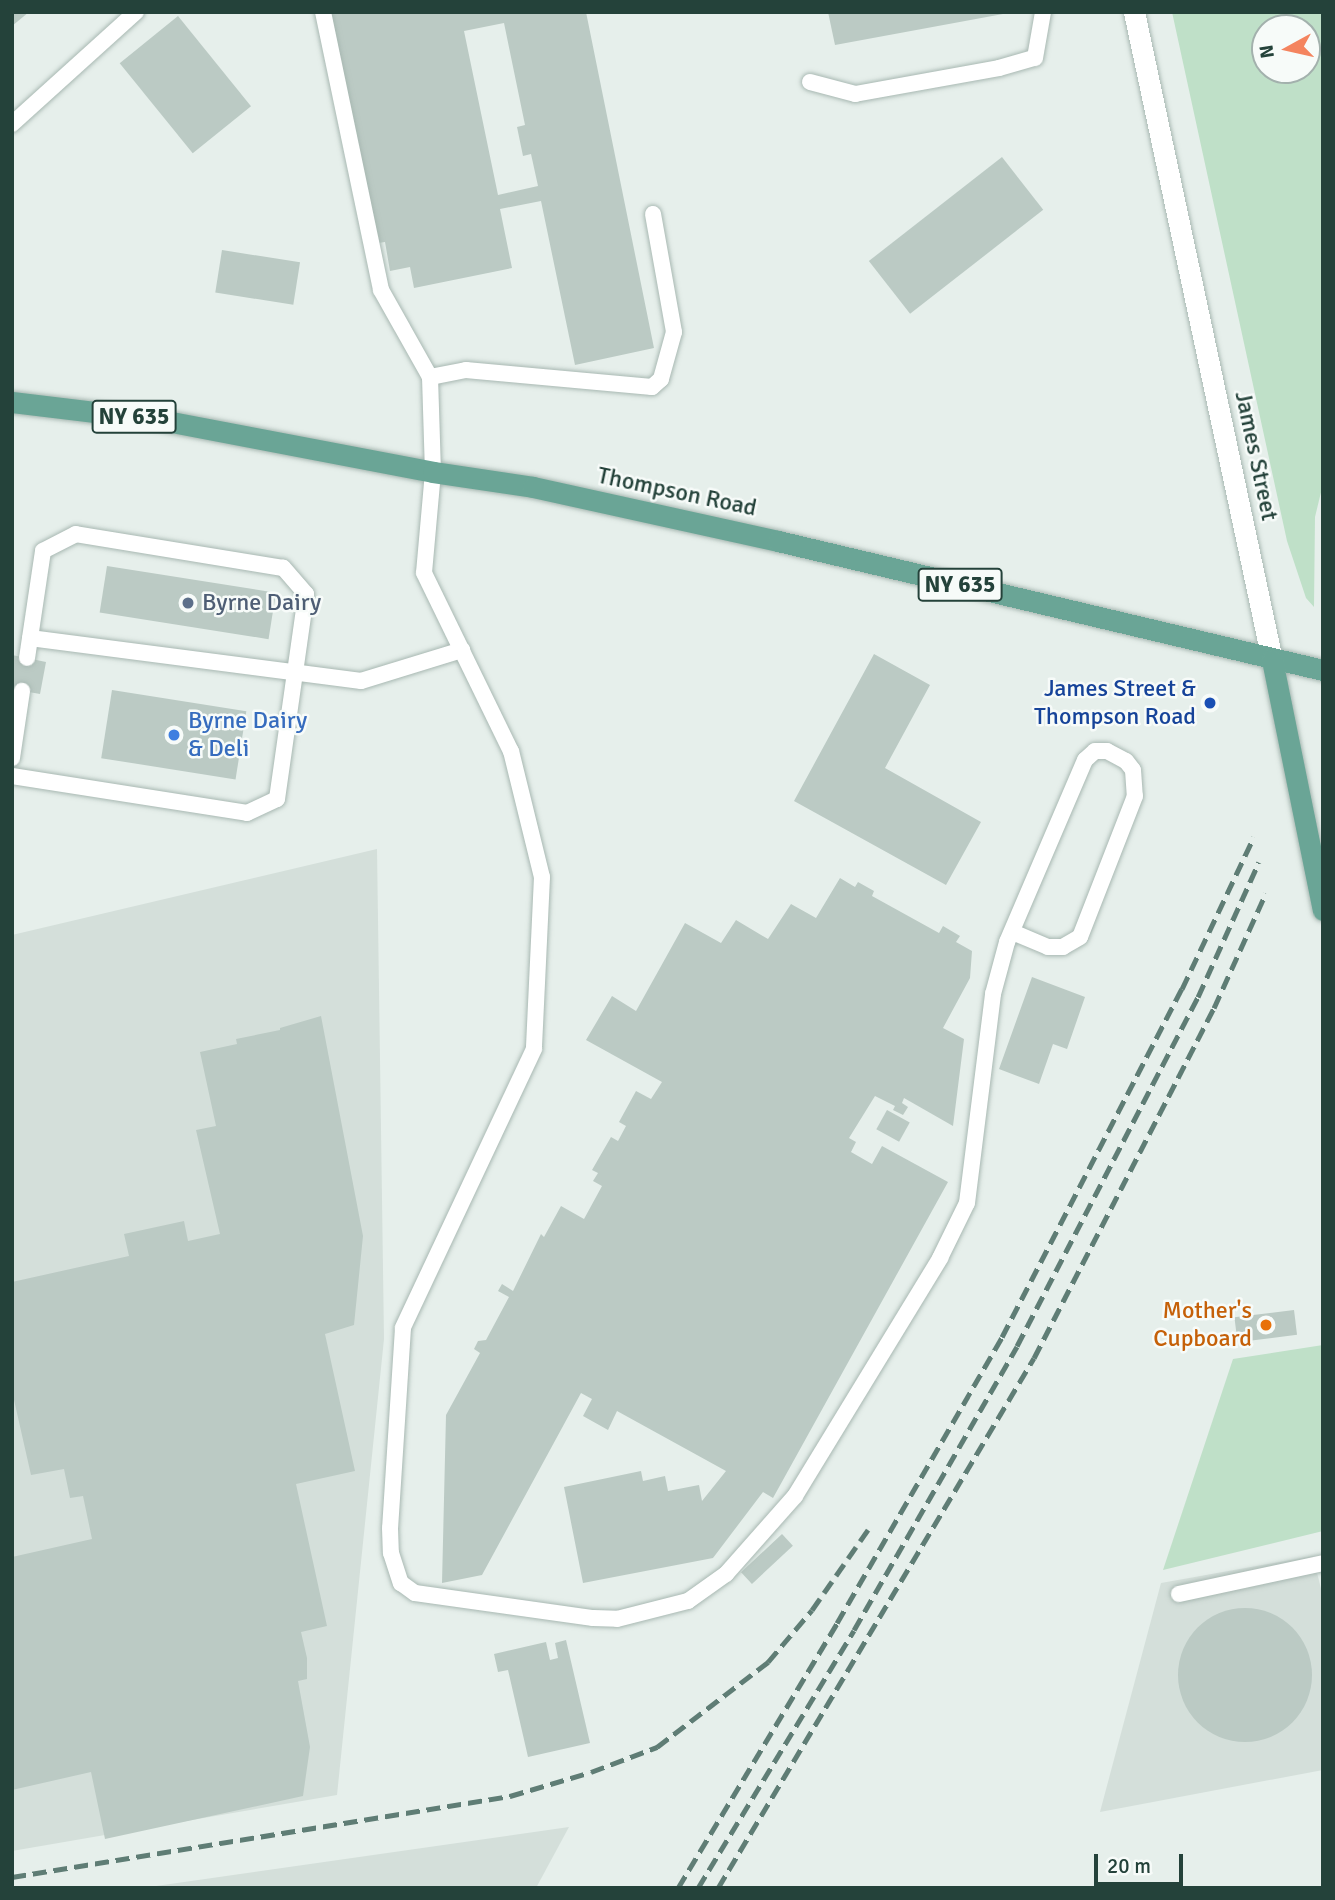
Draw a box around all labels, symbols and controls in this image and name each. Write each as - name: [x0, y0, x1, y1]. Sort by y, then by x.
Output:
- north arrow: [1251, 14, 1321, 84]
- text: N: [1254, 43, 1280, 60]
- street label: James Street: [1228, 389, 1284, 523]
- road number: NY 635: [90, 398, 178, 436]
- street label: Thompson Road: [595, 461, 759, 523]
- road number: NY 635: [916, 566, 1004, 604]
- place label: Byrne Dairy: [202, 589, 321, 617]
- marker: Byrne Dairy: [180, 595, 196, 611]
- place label: James Street & Thompson Road: [1034, 675, 1196, 731]
- marker: James Street & Thompson Road: [1202, 695, 1218, 711]
- place label: Byrne Dairy & Deli: [188, 707, 307, 763]
- marker: Byrne Dairy & Deli: [166, 727, 182, 743]
- place label: Mother's Cupboard: [1153, 1297, 1252, 1353]
- marker: Mother's Cupboard: [1258, 1317, 1274, 1333]
- scale bar: [1097, 1840, 1186, 1884]
- text: 20 m: [1107, 1853, 1151, 1879]

